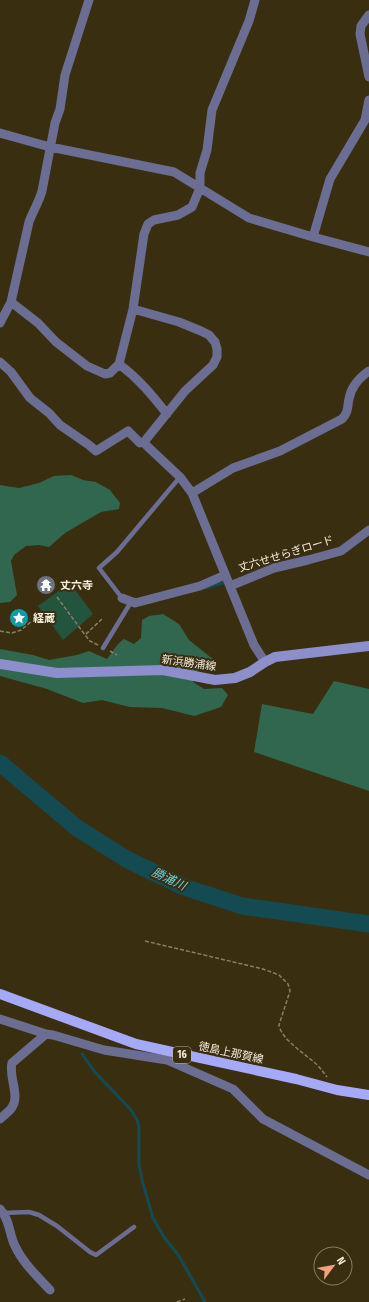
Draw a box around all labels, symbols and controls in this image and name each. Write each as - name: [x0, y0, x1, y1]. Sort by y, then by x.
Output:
- street label: 丈六せせらぎロード: [237, 533, 335, 575]
- temple icon: 丈六寺: [35, 574, 57, 596]
- place label: 丈六寺: [60, 579, 93, 592]
- place icon: 経蔵: [8, 607, 30, 629]
- place label: 経蔵: [33, 612, 55, 625]
- street label: 新浜勝浦線: [161, 653, 217, 673]
- water label: 勝浦川: [150, 865, 190, 894]
- street label: 徳島上那賀線: [197, 1040, 265, 1066]
- road number: 16: [173, 1047, 191, 1063]
- north arrow: [313, 1246, 353, 1286]
- text: N: [334, 1255, 348, 1267]

